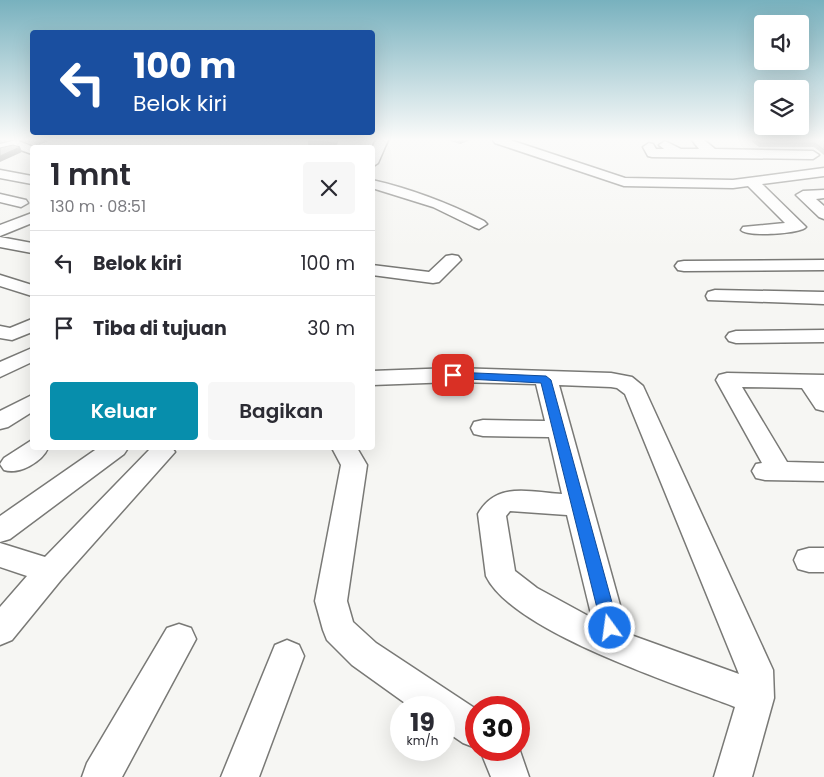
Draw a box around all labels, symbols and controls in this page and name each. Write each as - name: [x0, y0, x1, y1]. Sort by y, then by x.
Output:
- map controls: [754, 15, 809, 135]
- button: sound: [754, 15, 809, 70]
- text: 100 m: [133, 41, 236, 90]
- icon: left: [50, 50, 115, 115]
- button: layers: [754, 80, 809, 135]
- text: Belok kiri: [133, 88, 227, 119]
- text: 1 mnt: [50, 153, 131, 196]
- button: close: [303, 162, 355, 214]
- text: 130 m · 08:51: [50, 195, 146, 218]
- icon: left: [50, 249, 78, 277]
- text: Belok kiri: [93, 250, 182, 277]
- text: 100 m: [300, 250, 355, 277]
- icon: arrive: [50, 314, 78, 342]
- text: Tiba di tujuan: [93, 315, 227, 342]
- text: 30 m: [307, 315, 355, 342]
- pin: [432, 354, 474, 396]
- icon: arrive: [439, 361, 467, 389]
- button: Keluar: [50, 382, 198, 440]
- button: Bagikan: [208, 382, 355, 440]
- position arrow: [583, 601, 635, 653]
- speed limit sign: 30: [465, 696, 530, 761]
- text: 19: [410, 705, 435, 740]
- text: km/h: [407, 732, 438, 749]

